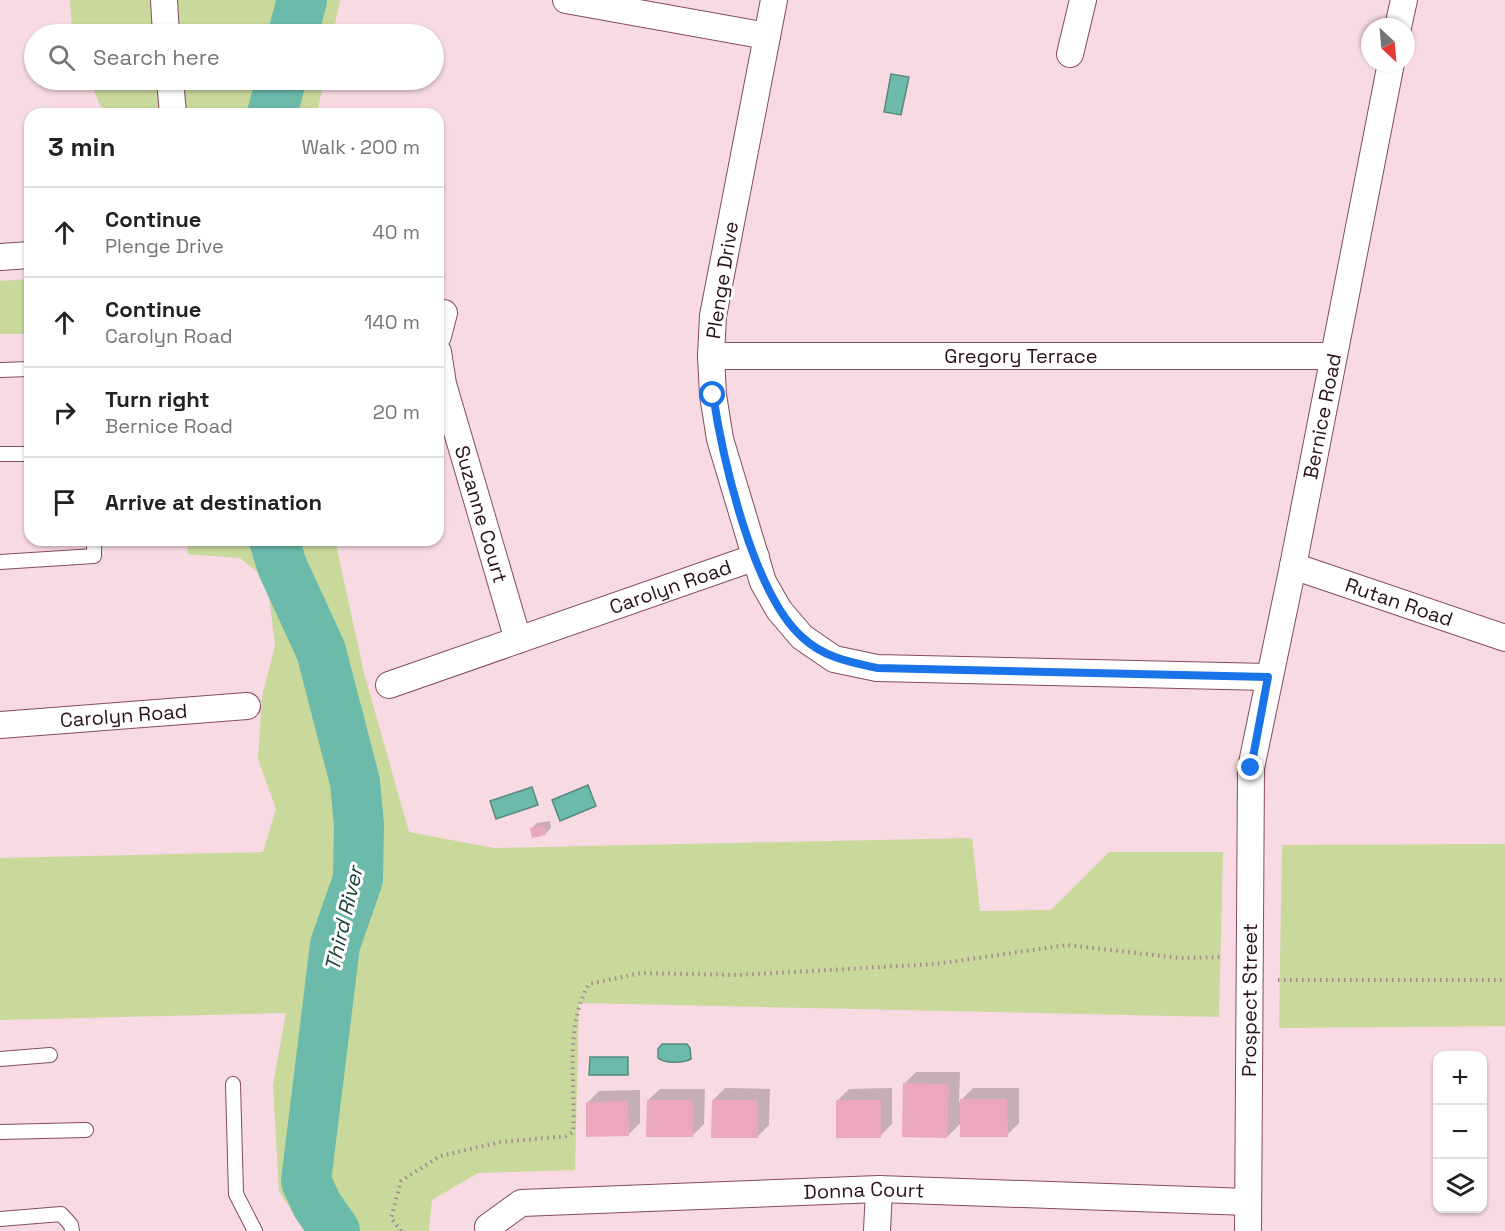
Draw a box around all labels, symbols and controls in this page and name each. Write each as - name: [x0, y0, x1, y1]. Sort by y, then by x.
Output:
- north arrow: [1361, 18, 1415, 72]
- search box: [24, 24, 444, 90]
- icon: search: [45, 41, 78, 74]
- text: Search here: [93, 43, 220, 71]
- text: 3 min: [48, 130, 116, 164]
- text: Walk · 200 m: [301, 134, 420, 160]
- text: Continue: [105, 205, 201, 233]
- icon: ahead: [48, 216, 81, 249]
- text: 40 m: [372, 219, 420, 245]
- street label: Plenge Drive: [700, 219, 744, 341]
- text: Plenge Drive: [105, 233, 224, 259]
- text: Continue: [105, 295, 201, 323]
- icon: ahead: [48, 306, 81, 339]
- text: 140 m: [364, 309, 420, 335]
- text: Carolyn Road: [105, 323, 233, 349]
- street label: Gregory Terrace: [944, 343, 1098, 369]
- street label: Bernice Road: [1297, 351, 1347, 481]
- route start: [699, 381, 725, 407]
- text: Turn right: [105, 385, 210, 413]
- icon: right: [48, 396, 81, 429]
- text: 20 m: [373, 399, 420, 425]
- text: Bernice Road: [105, 413, 233, 439]
- street label: Suzanne Court: [449, 442, 514, 586]
- icon: arrive: [48, 486, 81, 519]
- text: Arrive at destination: [105, 488, 322, 516]
- street label: Carolyn Road: [606, 554, 735, 620]
- street label: Rutan Road: [1342, 572, 1456, 632]
- street label: Carolyn Road: [59, 698, 188, 733]
- route end: [1237, 754, 1263, 780]
- water label: Third River: [318, 862, 369, 974]
- street label: Prospect Street: [1236, 923, 1263, 1077]
- map controls: [1433, 1051, 1487, 1213]
- button: +: [1433, 1051, 1487, 1105]
- button: −: [1433, 1105, 1487, 1159]
- button: layers: [1433, 1159, 1487, 1213]
- street label: Donna Court: [803, 1176, 925, 1205]

